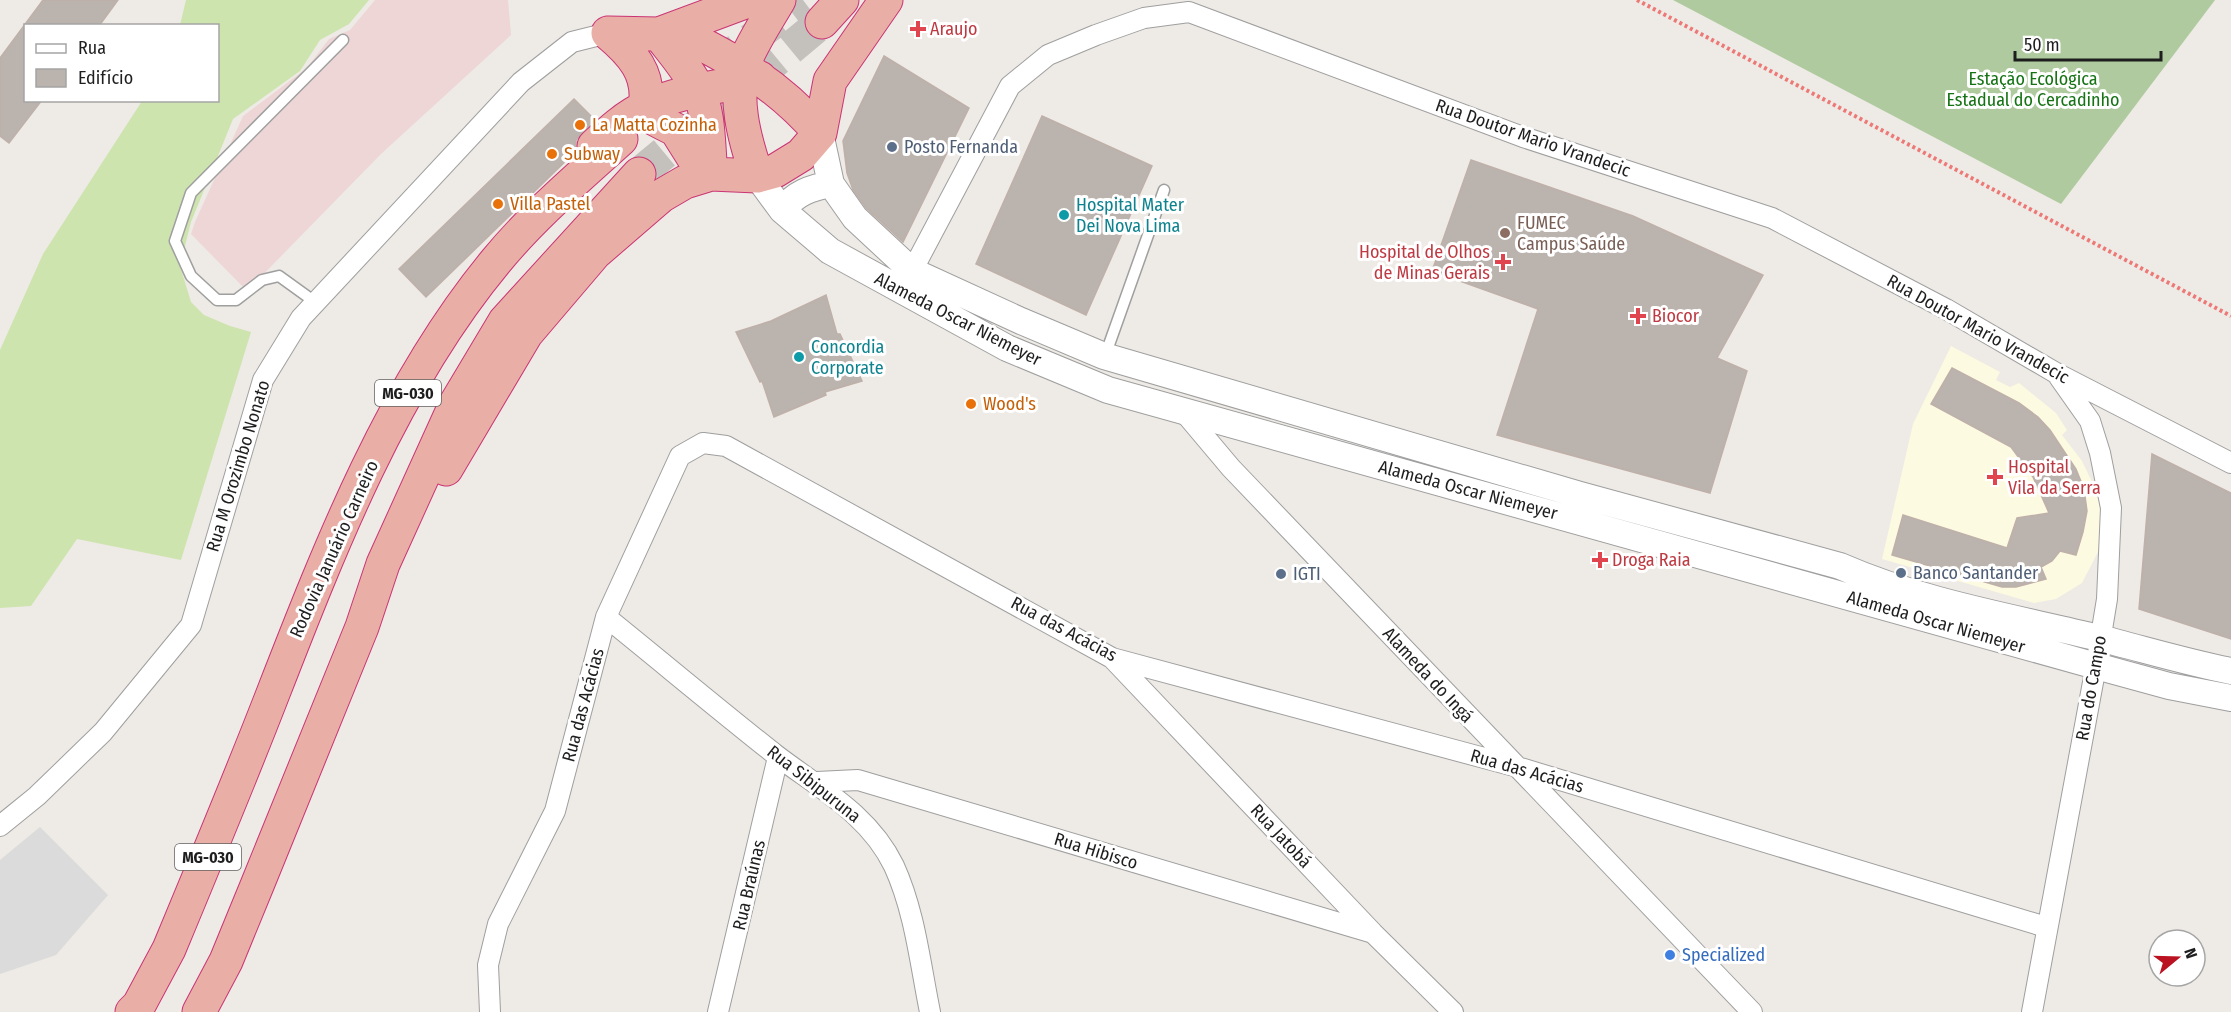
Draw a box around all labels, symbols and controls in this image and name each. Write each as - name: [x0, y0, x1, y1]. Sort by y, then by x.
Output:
- place label: Araujo: [930, 18, 977, 40]
- marker: Araujo: [911, 22, 925, 36]
- legend: [24, 24, 219, 102]
- scale bar: [2015, 24, 2160, 62]
- text: 50 m: [2024, 34, 2060, 56]
- text: Rua: [78, 37, 106, 59]
- text: Edifício: [78, 67, 133, 89]
- park label: Estação Ecológica Estadual do Cercadinho: [1946, 68, 2120, 111]
- street label: Rua Doutor Mario Vrandecic: [1433, 94, 1634, 182]
- place label: La Matta Cozinha: [592, 114, 717, 136]
- marker: La Matta Cozinha: [573, 118, 587, 132]
- place label: Posto Fernanda: [904, 136, 1018, 158]
- marker: Posto Fernanda: [885, 140, 899, 154]
- place label: Subway: [564, 143, 620, 165]
- marker: Subway: [545, 147, 559, 161]
- place label: Villa Pastel: [510, 193, 591, 215]
- place label: Hospital Mater Dei Nova Lima: [1076, 194, 1185, 237]
- marker: Villa Pastel: [491, 197, 505, 211]
- marker: Hospital Mater Dei Nova Lima: [1057, 208, 1071, 222]
- place label: FUMEC Campus Saúde: [1517, 212, 1625, 255]
- marker: FUMEC Campus Saúde: [1498, 226, 1512, 240]
- place label: Hospital de Olhos de Minas Gerais: [1359, 241, 1490, 284]
- marker: Hospital de Olhos de Minas Gerais: [1494, 253, 1512, 271]
- street label: Alameda Oscar Niemeyer: [871, 267, 1046, 371]
- street label: Rua Doutor Mario Vrandecic: [1883, 270, 2073, 388]
- place label: Biocor: [1652, 305, 1700, 327]
- marker: Biocor: [1629, 307, 1647, 325]
- place label: Concordia Corporate: [811, 336, 885, 379]
- marker: Concordia Corporate: [792, 350, 806, 364]
- street label: Rua M Orozimbo Nonato: [201, 378, 275, 554]
- road number: MG-030: [375, 380, 441, 406]
- place label: Wood's: [983, 393, 1036, 415]
- marker: Wood's: [964, 397, 978, 411]
- street label: Alameda Oscar Niemeyer: [1376, 456, 1561, 525]
- place label: Hospital Vila da Serra: [2008, 456, 2101, 499]
- street label: Rodovia Januário Carneiro: [285, 457, 383, 641]
- marker: Hospital Vila da Serra: [1986, 468, 2004, 486]
- place label: Droga Raia: [1612, 549, 1691, 571]
- marker: Droga Raia: [1593, 553, 1607, 567]
- place label: Banco Santander: [1913, 562, 2039, 584]
- place label: IGTI: [1293, 563, 1321, 585]
- marker: Banco Santander: [1894, 566, 1908, 580]
- marker: IGTI: [1274, 567, 1288, 581]
- street label: Alameda Oscar Niemeyer: [1844, 586, 2028, 658]
- street label: Rua das Acácias: [1007, 592, 1121, 666]
- street label: Alameda do Ingá: [1378, 623, 1478, 728]
- street label: Rua do Campo: [2071, 634, 2111, 742]
- street label: Rua das Acácias: [557, 645, 609, 764]
- street label: Rua Sibipuruna: [763, 741, 865, 828]
- street label: Rua das Acácias: [1468, 744, 1587, 798]
- street label: Rua Jatobá: [1246, 799, 1316, 873]
- street label: Rua Hibisco: [1051, 828, 1141, 874]
- street label: Rua Braúnas: [728, 837, 770, 932]
- road number: MG-030: [175, 844, 241, 870]
- north arrow: [2147, 928, 2207, 988]
- place label: Specialized: [1682, 944, 1765, 966]
- text: N: [2180, 946, 2201, 961]
- marker: Specialized: [1663, 948, 1677, 962]

